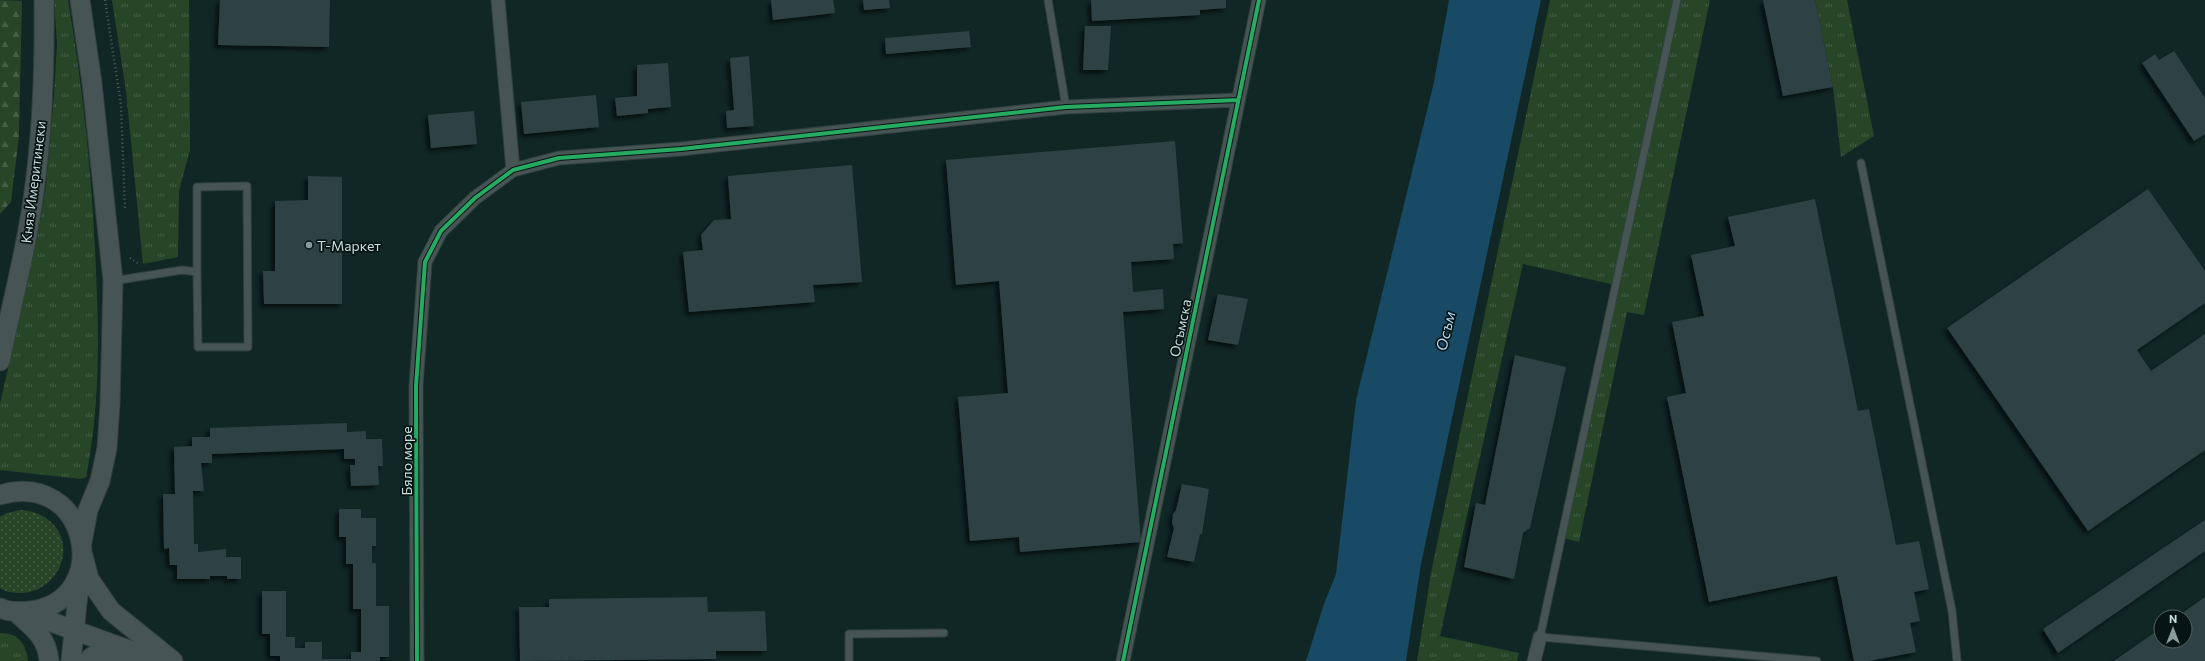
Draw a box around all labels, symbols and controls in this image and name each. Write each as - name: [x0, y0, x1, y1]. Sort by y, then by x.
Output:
- street label: Княз Имеритински: [17, 120, 49, 244]
- place label: Т-Маркет: [317, 237, 381, 254]
- marker: Т-Маркет: [304, 240, 314, 250]
- street label: Осъмска: [1166, 298, 1194, 358]
- water label: Осъм: [1431, 310, 1459, 352]
- street label: Бяло море: [398, 426, 415, 496]
- north arrow: [2153, 609, 2193, 649]
- text: N: [2169, 612, 2177, 625]

